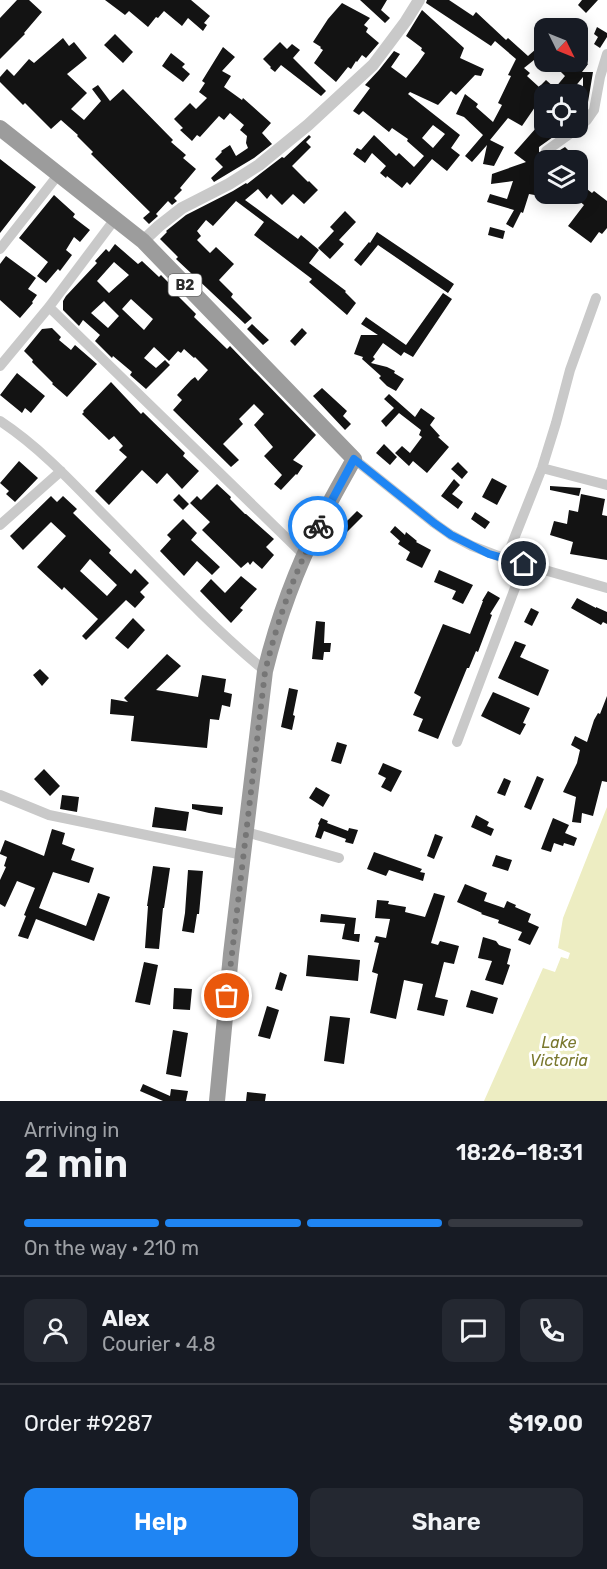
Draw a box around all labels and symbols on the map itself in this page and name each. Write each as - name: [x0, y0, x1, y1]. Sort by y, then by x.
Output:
- north arrow: [534, 18, 588, 72]
- road number: B2: [168, 274, 201, 296]
- courier: [288, 496, 348, 556]
- pin: [498, 538, 549, 589]
- pin: [201, 970, 252, 1021]
- water label: Lake Victoria: [530, 1033, 588, 1070]

